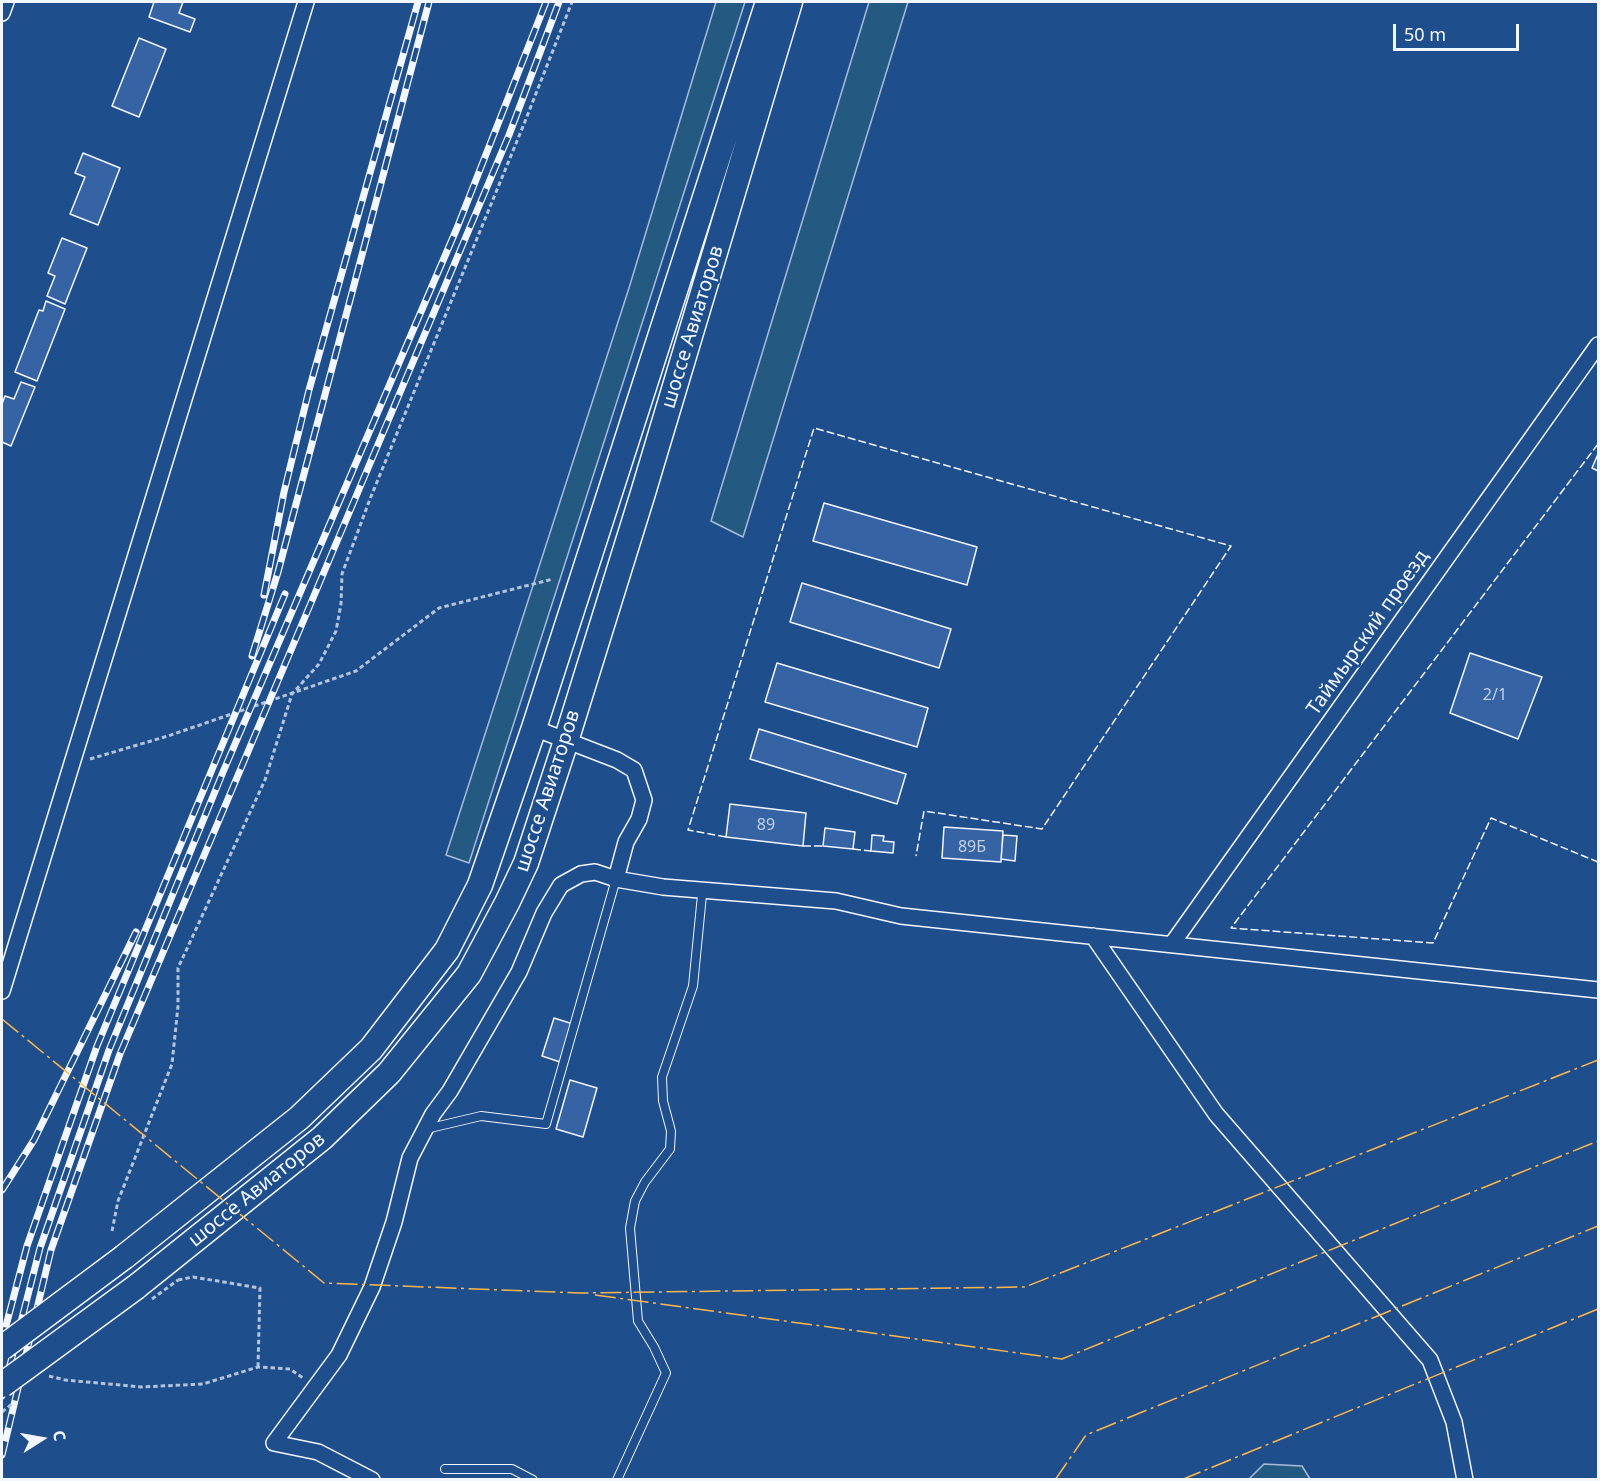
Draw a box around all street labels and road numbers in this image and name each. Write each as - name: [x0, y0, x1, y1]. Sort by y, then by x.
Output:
- street label: шоссе Авиаторов: [657, 243, 729, 411]
- street label: Таймырский проезд: [1302, 546, 1434, 720]
- street label: шоссе Авиаторов: [510, 707, 586, 875]
- street label: шоссе Авиаторов: [184, 1128, 330, 1252]

